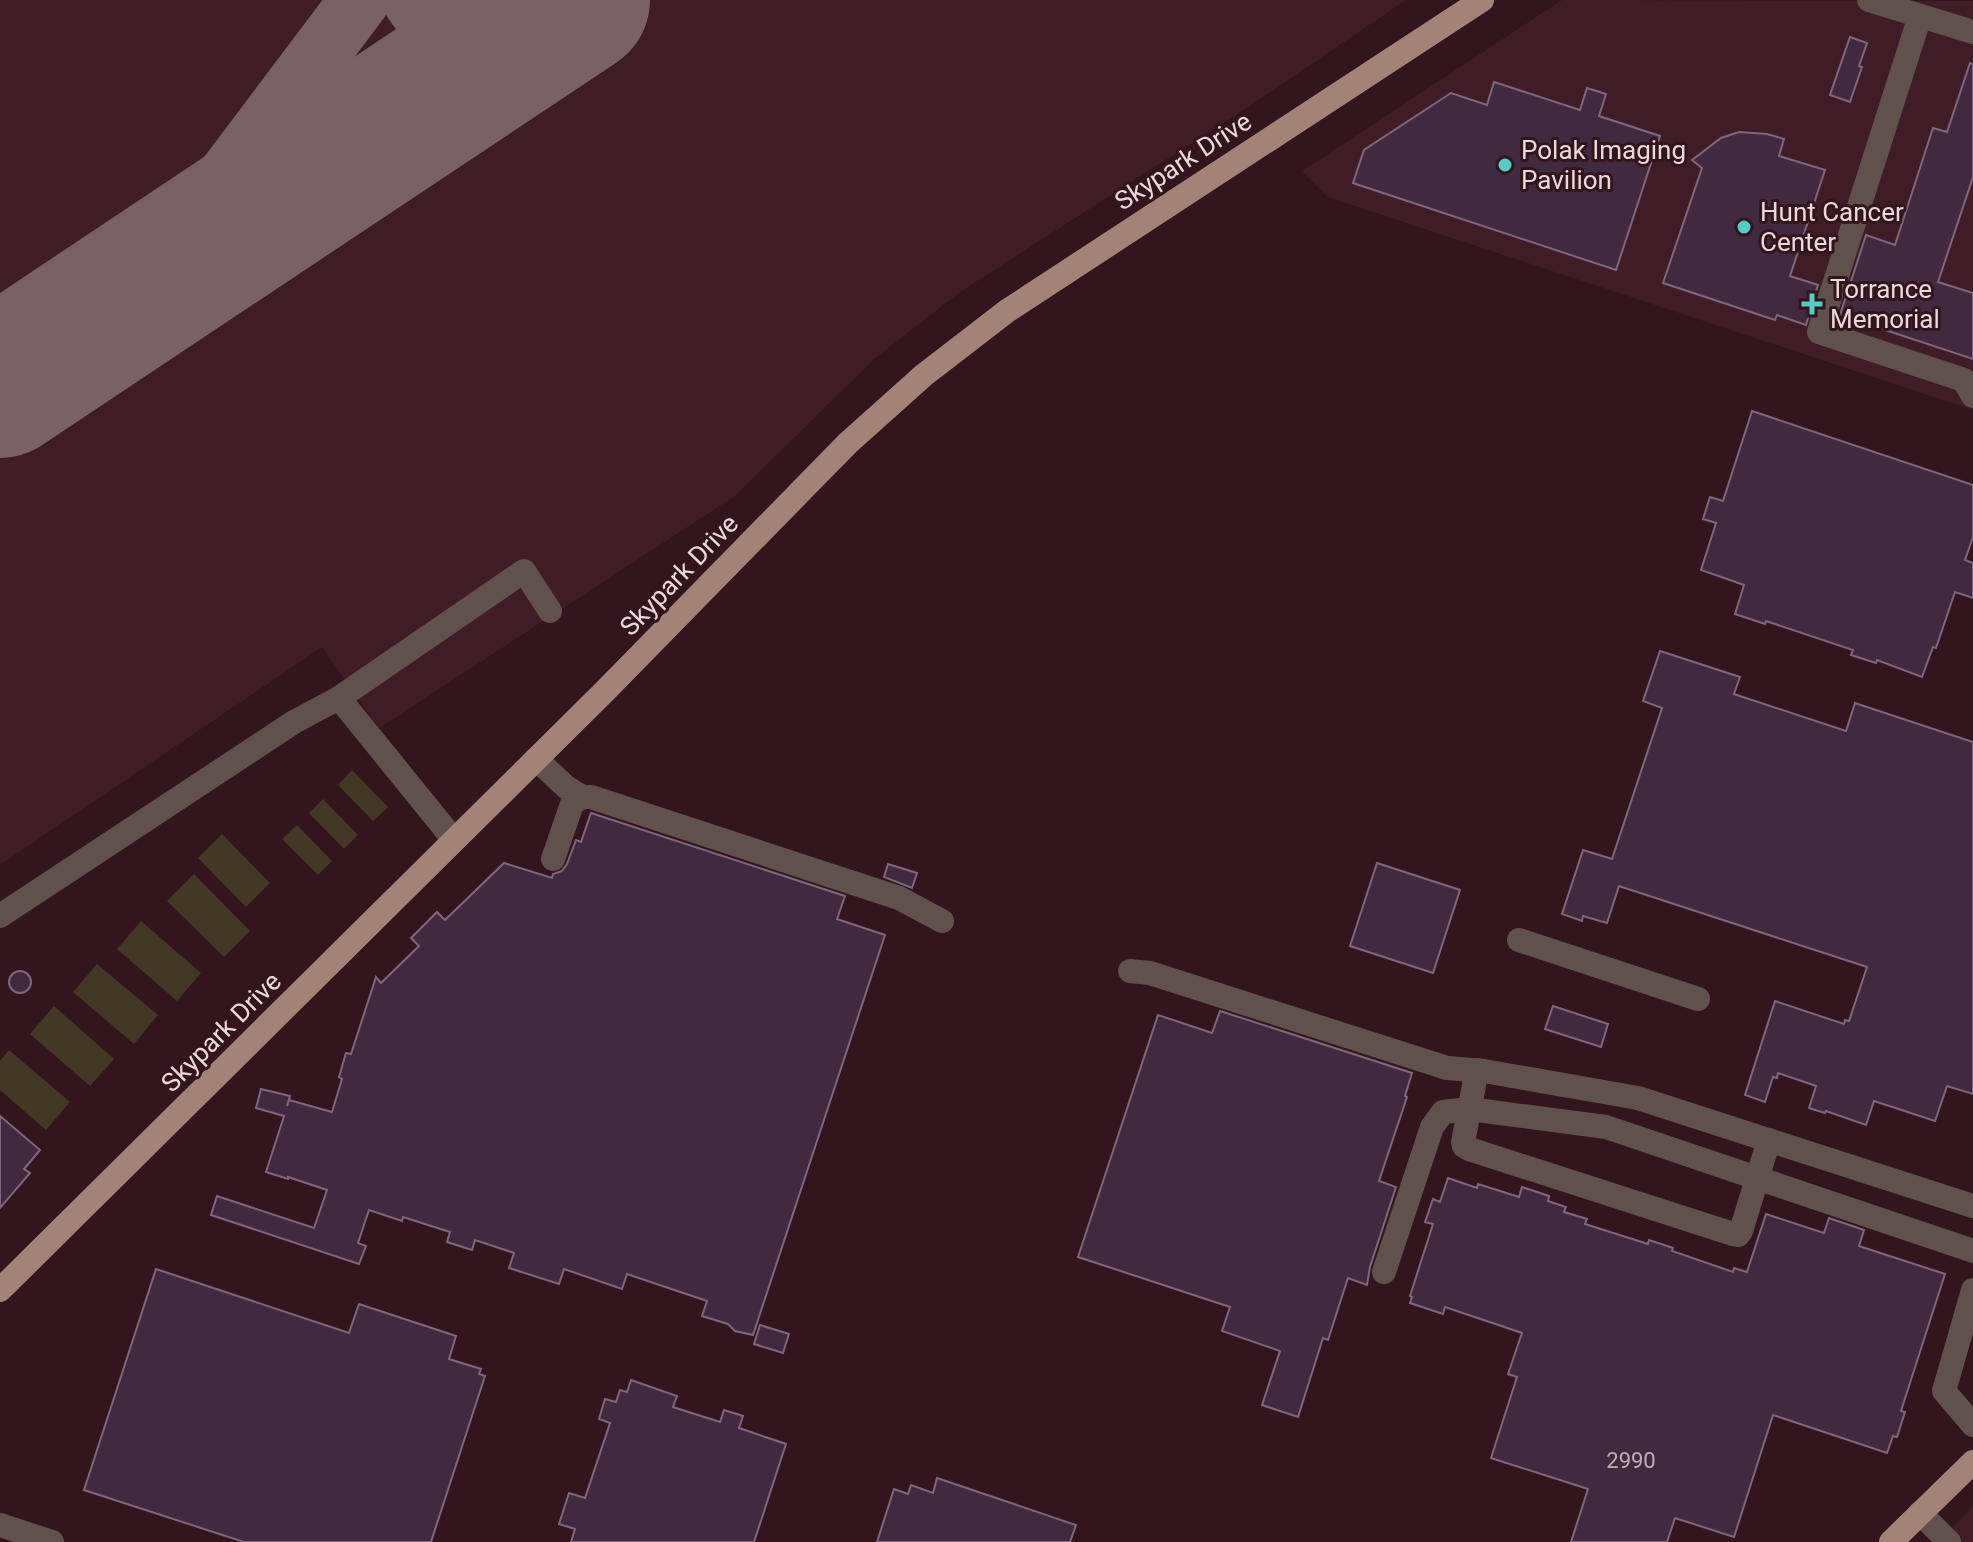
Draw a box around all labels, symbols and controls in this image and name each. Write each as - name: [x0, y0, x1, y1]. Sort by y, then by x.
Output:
- street label: Skypark Drive: [1109, 106, 1257, 216]
- place label: Polak Imaging Pavilion: [1521, 135, 1686, 195]
- marker: Polak Imaging Pavilion: [1496, 156, 1514, 174]
- place label: Hunt Cancer Center: [1760, 197, 1904, 257]
- marker: Hunt Cancer Center: [1735, 218, 1753, 236]
- place label: Torrance Memorial: [1830, 274, 1940, 334]
- marker: Torrance Memorial: [1801, 293, 1823, 315]
- street label: Skypark Drive: [614, 508, 744, 642]
- street label: Skypark Drive: [155, 966, 287, 1098]
- house number: 2990: [1606, 1448, 1656, 1473]

